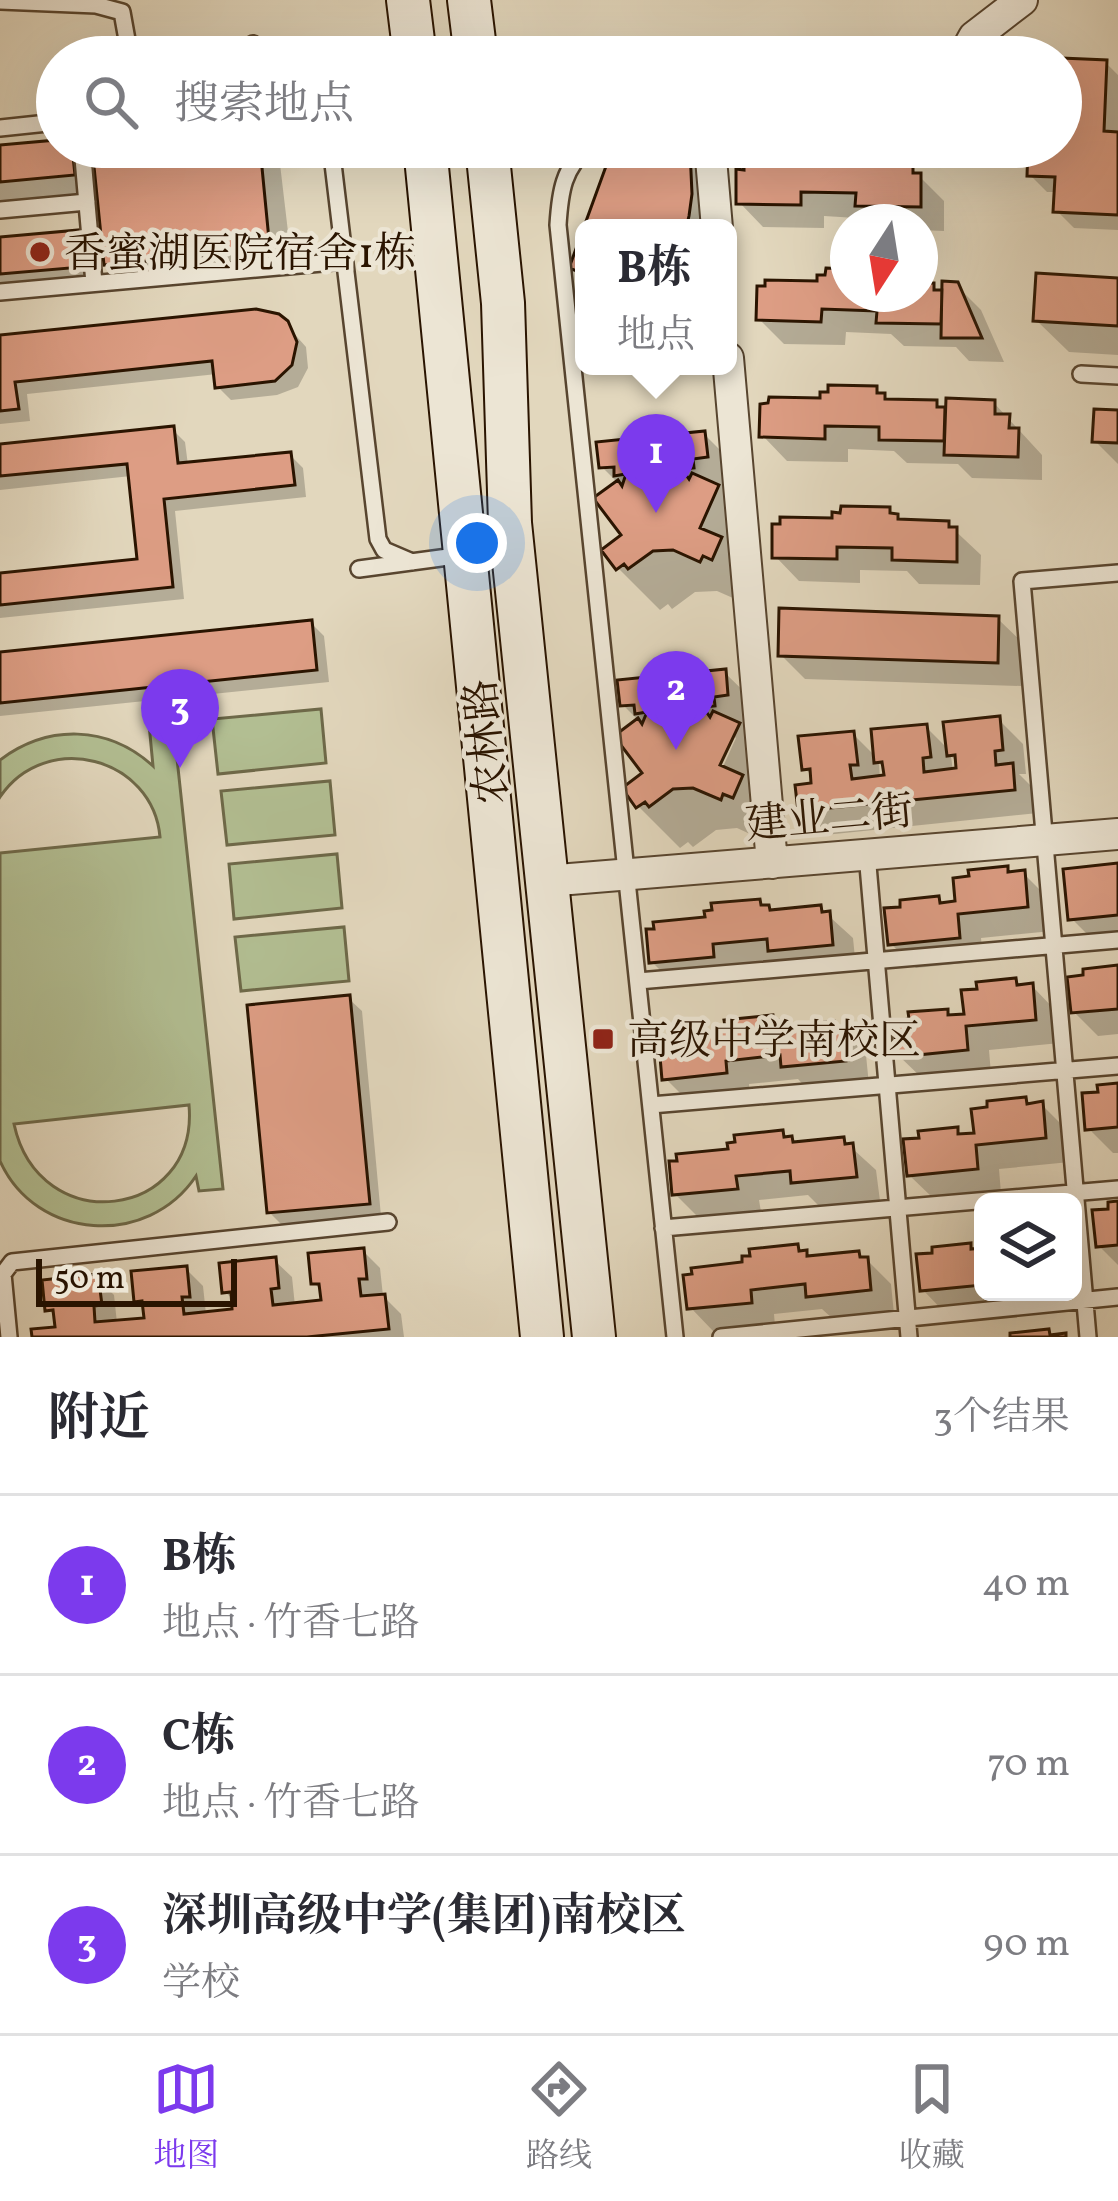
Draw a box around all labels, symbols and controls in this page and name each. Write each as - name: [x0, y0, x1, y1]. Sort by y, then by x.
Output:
- search box: [36, 36, 1082, 168]
- icon: search: [78, 69, 144, 135]
- text: 搜索地点: [174, 75, 354, 138]
- north arrow: [830, 204, 938, 312]
- popup: [575, 219, 737, 375]
- place label: 香蜜湖医院宿舍1栋: [64, 227, 416, 286]
- marker: 香蜜湖医院宿舍1栋: [27, 239, 53, 265]
- text: B栋: [617, 239, 692, 302]
- text: 地点: [617, 310, 695, 364]
- pin: 1: [617, 414, 695, 513]
- your location: [447, 513, 507, 573]
- pin: 2: [637, 651, 715, 750]
- pin: 3: [141, 669, 219, 768]
- street label: 农林路: [454, 676, 525, 807]
- street label: 建业二街: [743, 784, 916, 857]
- place label: 高级中学南校区: [627, 1014, 921, 1073]
- marker: 高级中学南校区: [590, 1026, 616, 1052]
- map controls: [974, 1193, 1082, 1301]
- button: layers: [974, 1193, 1082, 1301]
- scale bar: [36, 1253, 237, 1306]
- text: 50 m: [54, 1257, 125, 1303]
- text: 附近: [48, 1385, 150, 1456]
- text: 3个结果: [933, 1392, 1070, 1446]
- text: B栋: [162, 1527, 237, 1590]
- text: 1: [79, 1558, 95, 1612]
- text: 40 m: [982, 1558, 1070, 1612]
- text: 地点 · 竹香七路: [162, 1598, 419, 1652]
- text: C栋: [162, 1707, 236, 1770]
- text: 2: [77, 1738, 97, 1792]
- text: 70 m: [987, 1738, 1070, 1792]
- text: 地点 · 竹香七路: [162, 1778, 419, 1832]
- text: 深圳高级中学(集团)南校区: [162, 1887, 686, 1950]
- text: 3: [77, 1918, 97, 1972]
- text: 90 m: [983, 1918, 1070, 1972]
- text: 学校: [162, 1958, 240, 2012]
- tab: 地图: [153, 2056, 219, 2181]
- tab: 路线: [526, 2056, 592, 2181]
- tab: 收藏: [899, 2056, 965, 2181]

